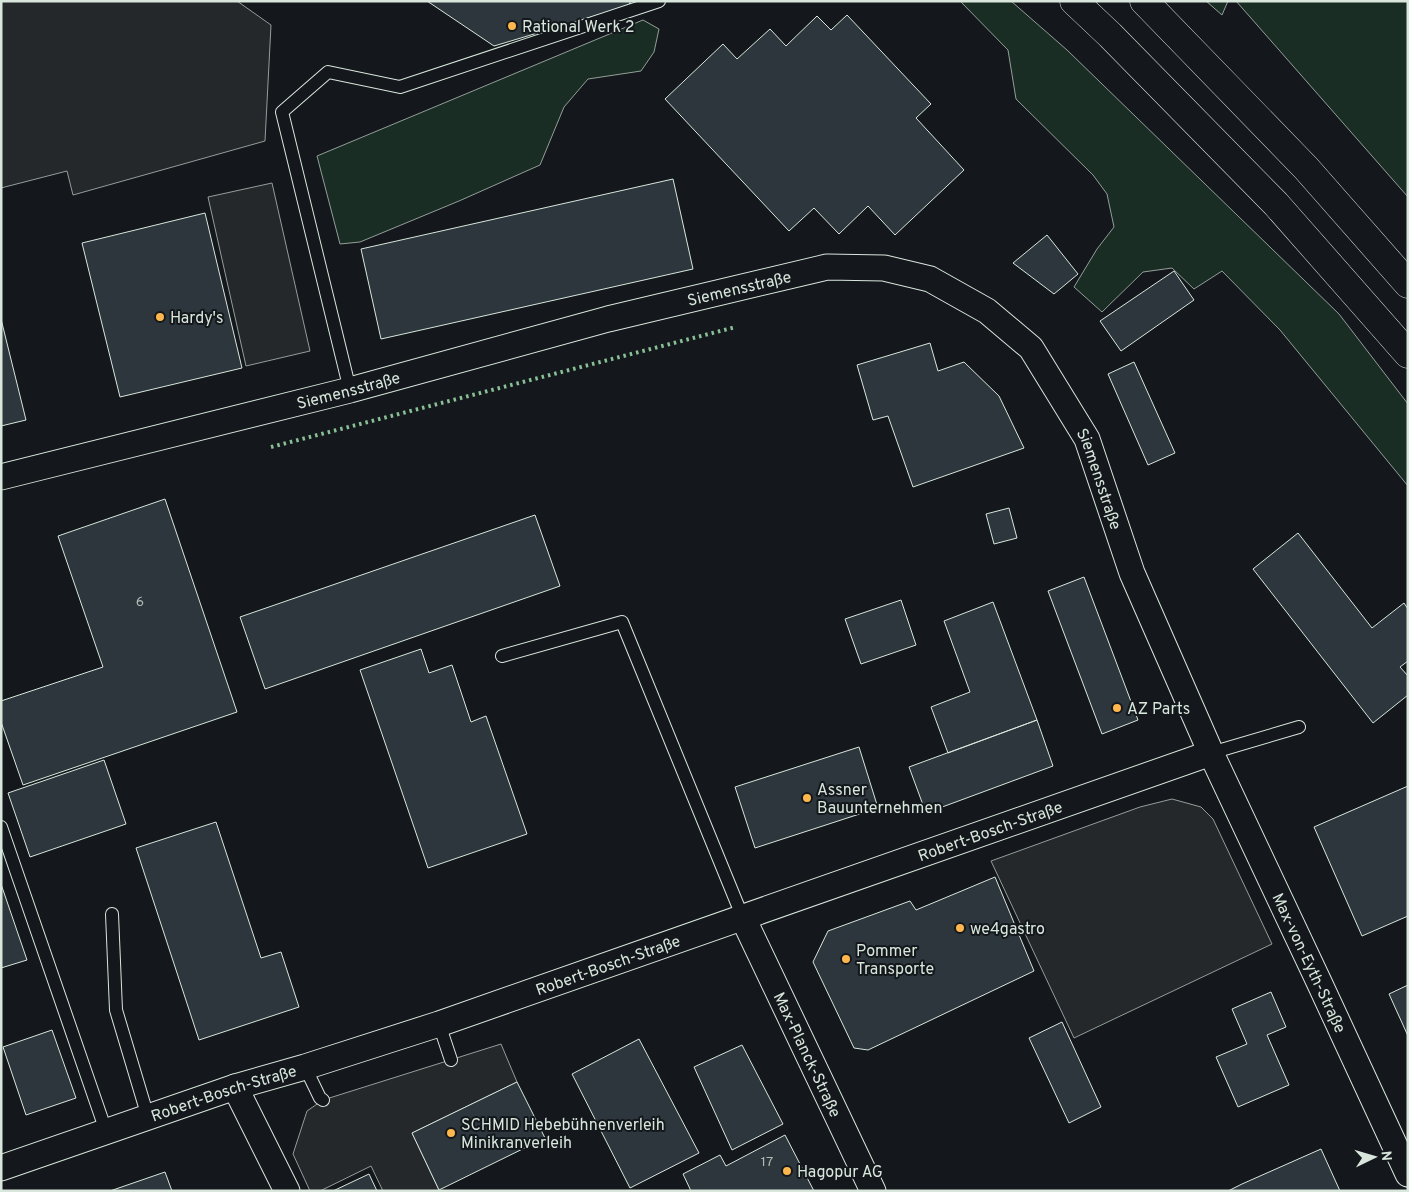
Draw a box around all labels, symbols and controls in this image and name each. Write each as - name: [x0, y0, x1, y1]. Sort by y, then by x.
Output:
- place label: Rational Werk 2: [522, 18, 635, 38]
- marker: Rational Werk 2: [506, 20, 518, 32]
- street label: Siemensstraße: [686, 268, 793, 312]
- place label: Hardy's: [170, 309, 224, 329]
- marker: Hardy's: [154, 311, 166, 323]
- street label: Siemensstraße: [295, 369, 403, 415]
- street label: Siemensstraße: [1071, 425, 1125, 533]
- house number: 6: [136, 594, 144, 611]
- place label: AZ Parts: [1127, 700, 1190, 720]
- marker: AZ Parts: [1111, 702, 1123, 714]
- place label: Assner Bauunternehmen: [817, 781, 942, 819]
- marker: Assner Bauunternehmen: [801, 792, 813, 804]
- street label: Robert-Bosch-Straße: [916, 798, 1066, 867]
- street label: Max-von-Eyth-Straße: [1266, 890, 1349, 1037]
- place label: we4gastro: [970, 920, 1045, 940]
- marker: we4gastro: [954, 922, 966, 934]
- street label: Robert-Bosch-Straße: [533, 932, 683, 1001]
- place label: Pommer Transporte: [856, 942, 934, 980]
- marker: Pommer Transporte: [840, 953, 852, 965]
- street label: Max-Planck-Straße: [768, 989, 844, 1121]
- street label: Robert-Bosch-Straße: [149, 1062, 299, 1127]
- place label: SCHMID Hebebühnenverleih Minikranverleih: [461, 1116, 665, 1154]
- marker: SCHMID Hebebühnenverleih Minikranverleih: [445, 1127, 457, 1139]
- north arrow: [1349, 1132, 1399, 1182]
- text: N: [1377, 1150, 1394, 1162]
- house number: 17: [761, 1154, 773, 1171]
- place label: Hagopur AG: [797, 1163, 883, 1183]
- marker: Hagopur AG: [781, 1165, 793, 1177]

